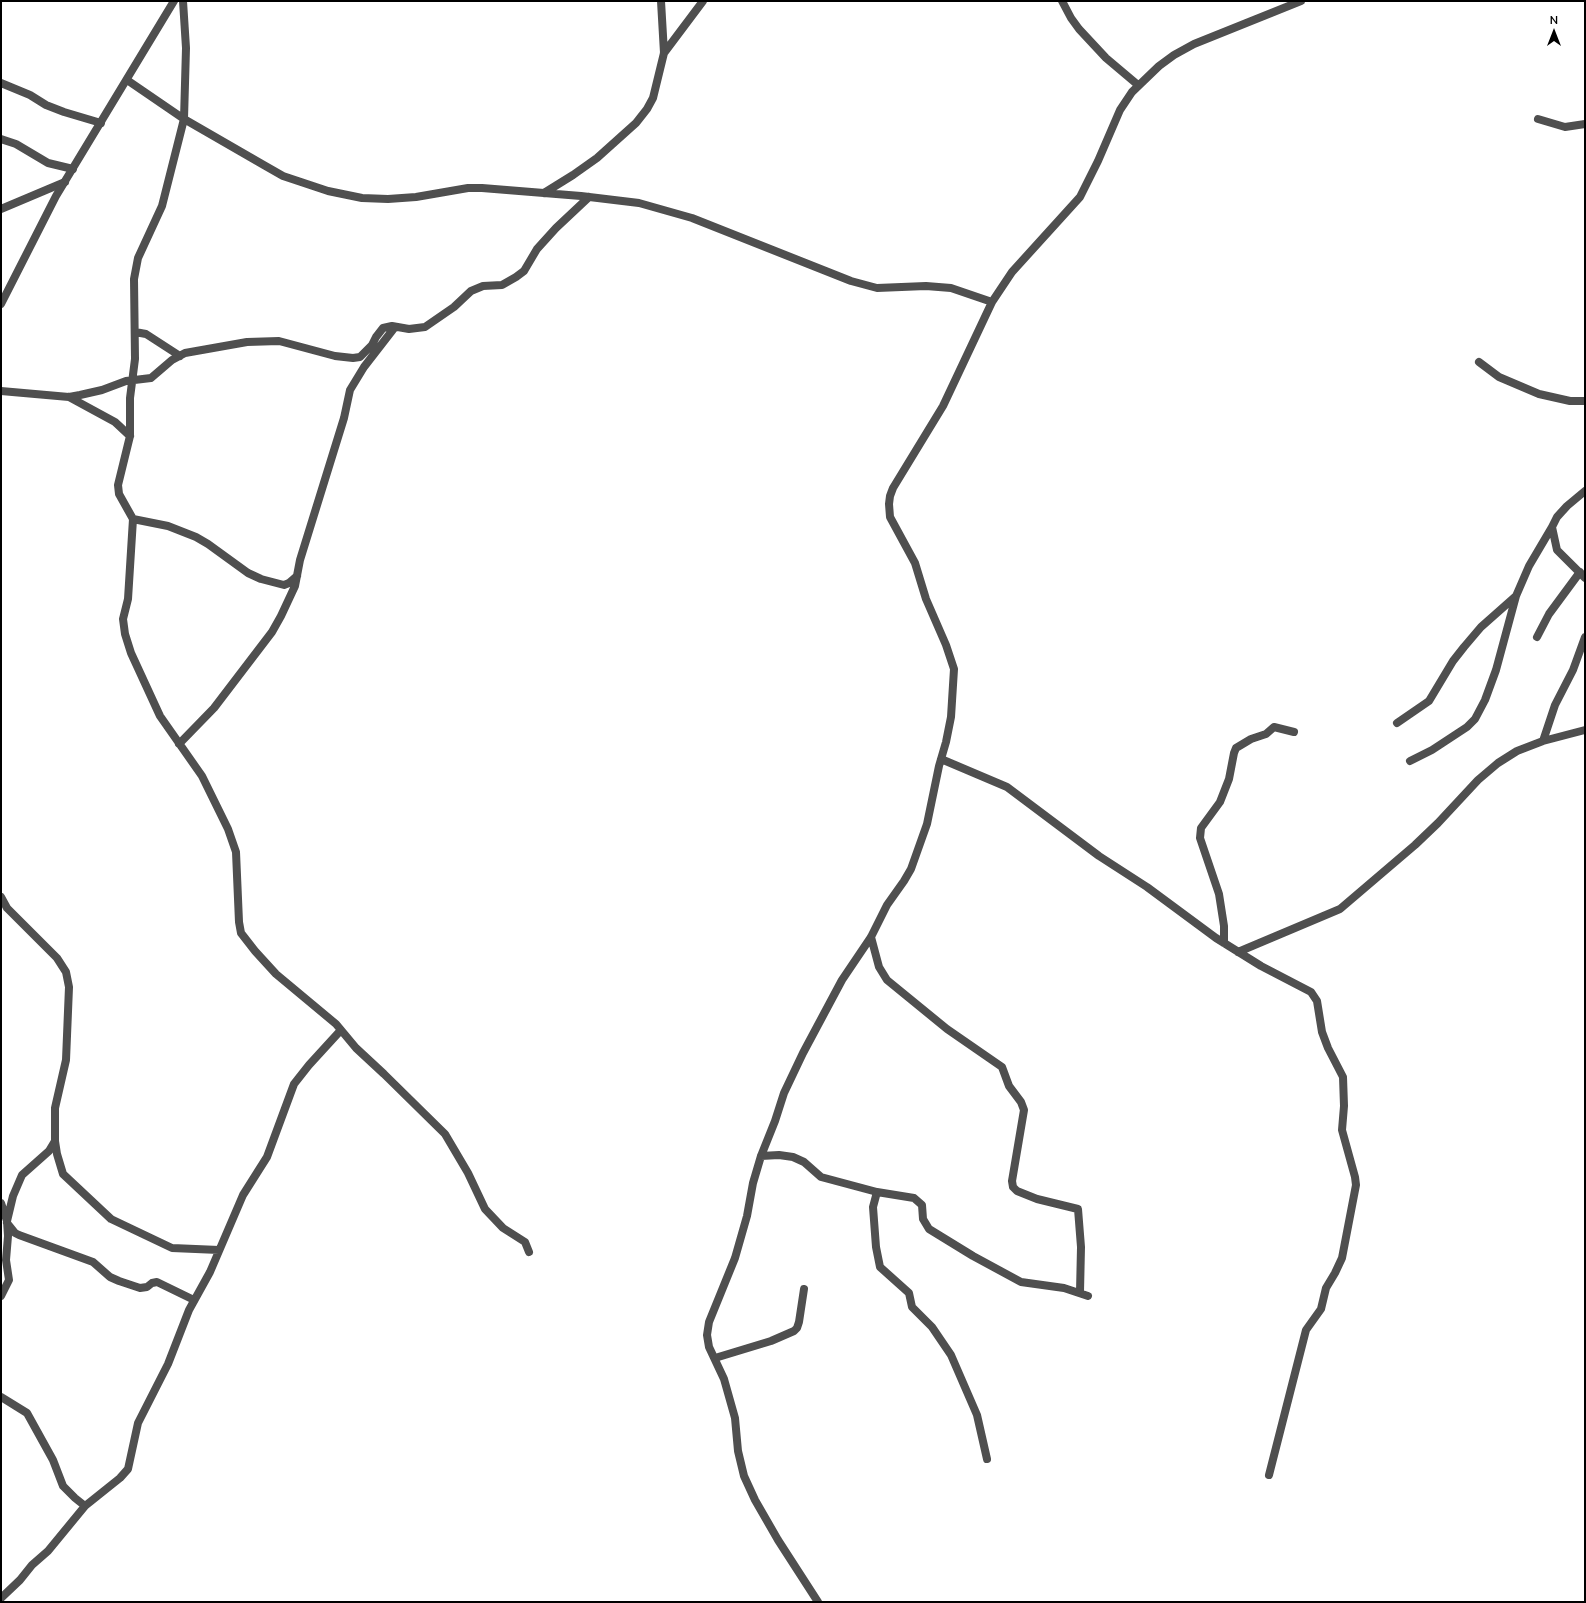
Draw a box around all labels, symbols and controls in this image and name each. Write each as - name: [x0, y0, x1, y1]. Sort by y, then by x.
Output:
- north arrow: [1534, 12, 1574, 52]
- text: N: [1550, 13, 1558, 27]

